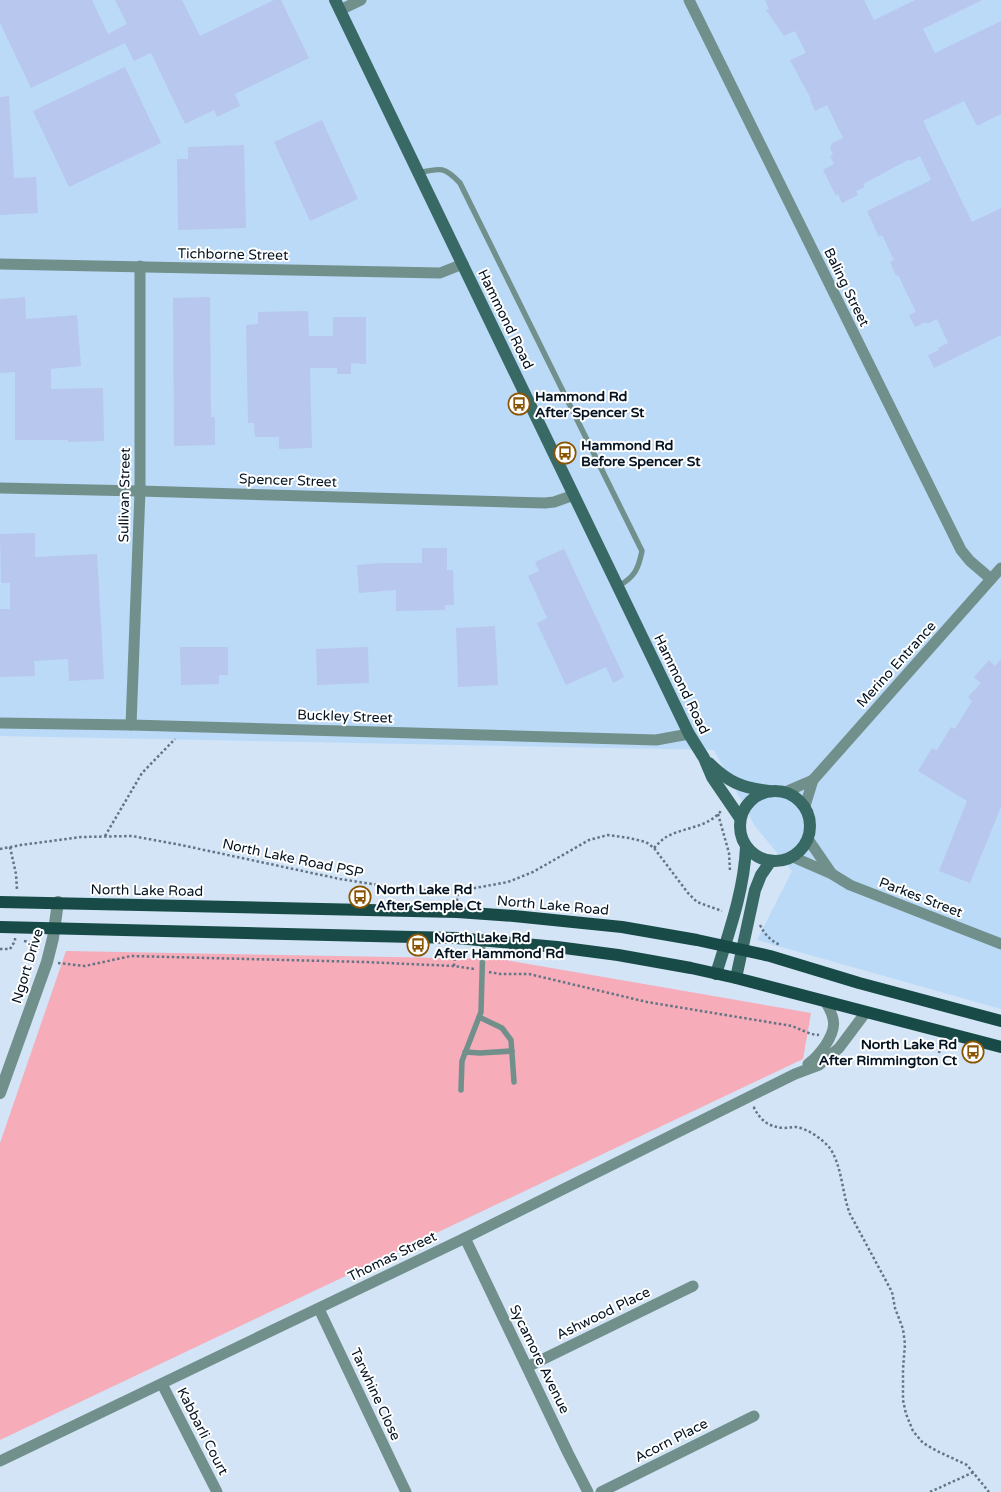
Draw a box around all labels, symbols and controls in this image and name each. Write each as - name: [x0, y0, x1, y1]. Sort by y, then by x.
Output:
- street label: Tichborne Street: [178, 245, 289, 264]
- street label: Baling Street: [820, 245, 873, 330]
- street label: Hammond Road: [474, 267, 537, 372]
- place label: Hammond Rd After Spencer St: [535, 388, 645, 421]
- bus stop icon: Hammond Rd After Spencer St: [507, 392, 531, 416]
- place label: Hammond Rd Before Spencer St: [581, 437, 701, 470]
- bus stop icon: Hammond Rd Before Spencer St: [553, 441, 577, 465]
- street label: Sullivan Street: [115, 447, 134, 543]
- street label: Spencer Street: [239, 470, 338, 491]
- street label: Merino Entrance: [853, 618, 940, 711]
- street label: Hammond Road: [650, 632, 713, 737]
- street label: Buckley Street: [297, 706, 394, 727]
- street label: North Lake Road PSP: [221, 835, 365, 882]
- street label: Parkes Street: [877, 874, 966, 921]
- street label: North Lake Road: [91, 881, 203, 900]
- place label: North Lake Rd After Semple Ct: [376, 881, 482, 914]
- bus stop icon: North Lake Rd After Semple Ct: [348, 885, 372, 909]
- street label: North Lake Road: [496, 892, 610, 919]
- street label: Ngort Drive: [8, 927, 47, 1006]
- place label: North Lake Rd After Hammond Rd: [434, 929, 564, 962]
- bus stop icon: North Lake Rd After Hammond Rd: [406, 933, 430, 957]
- place label: North Lake Rd After Rimmington Ct: [819, 1036, 958, 1069]
- bus stop icon: North Lake Rd After Rimmington Ct: [961, 1040, 985, 1064]
- street label: Thomas Street: [345, 1227, 440, 1285]
- street label: Ashwood Place: [554, 1283, 653, 1343]
- street label: Sycamore Avenue: [506, 1302, 573, 1417]
- street label: Tarwhine Close: [347, 1345, 404, 1443]
- street label: Kabbarli Court: [173, 1385, 232, 1478]
- street label: Acorn Place: [632, 1415, 711, 1466]

